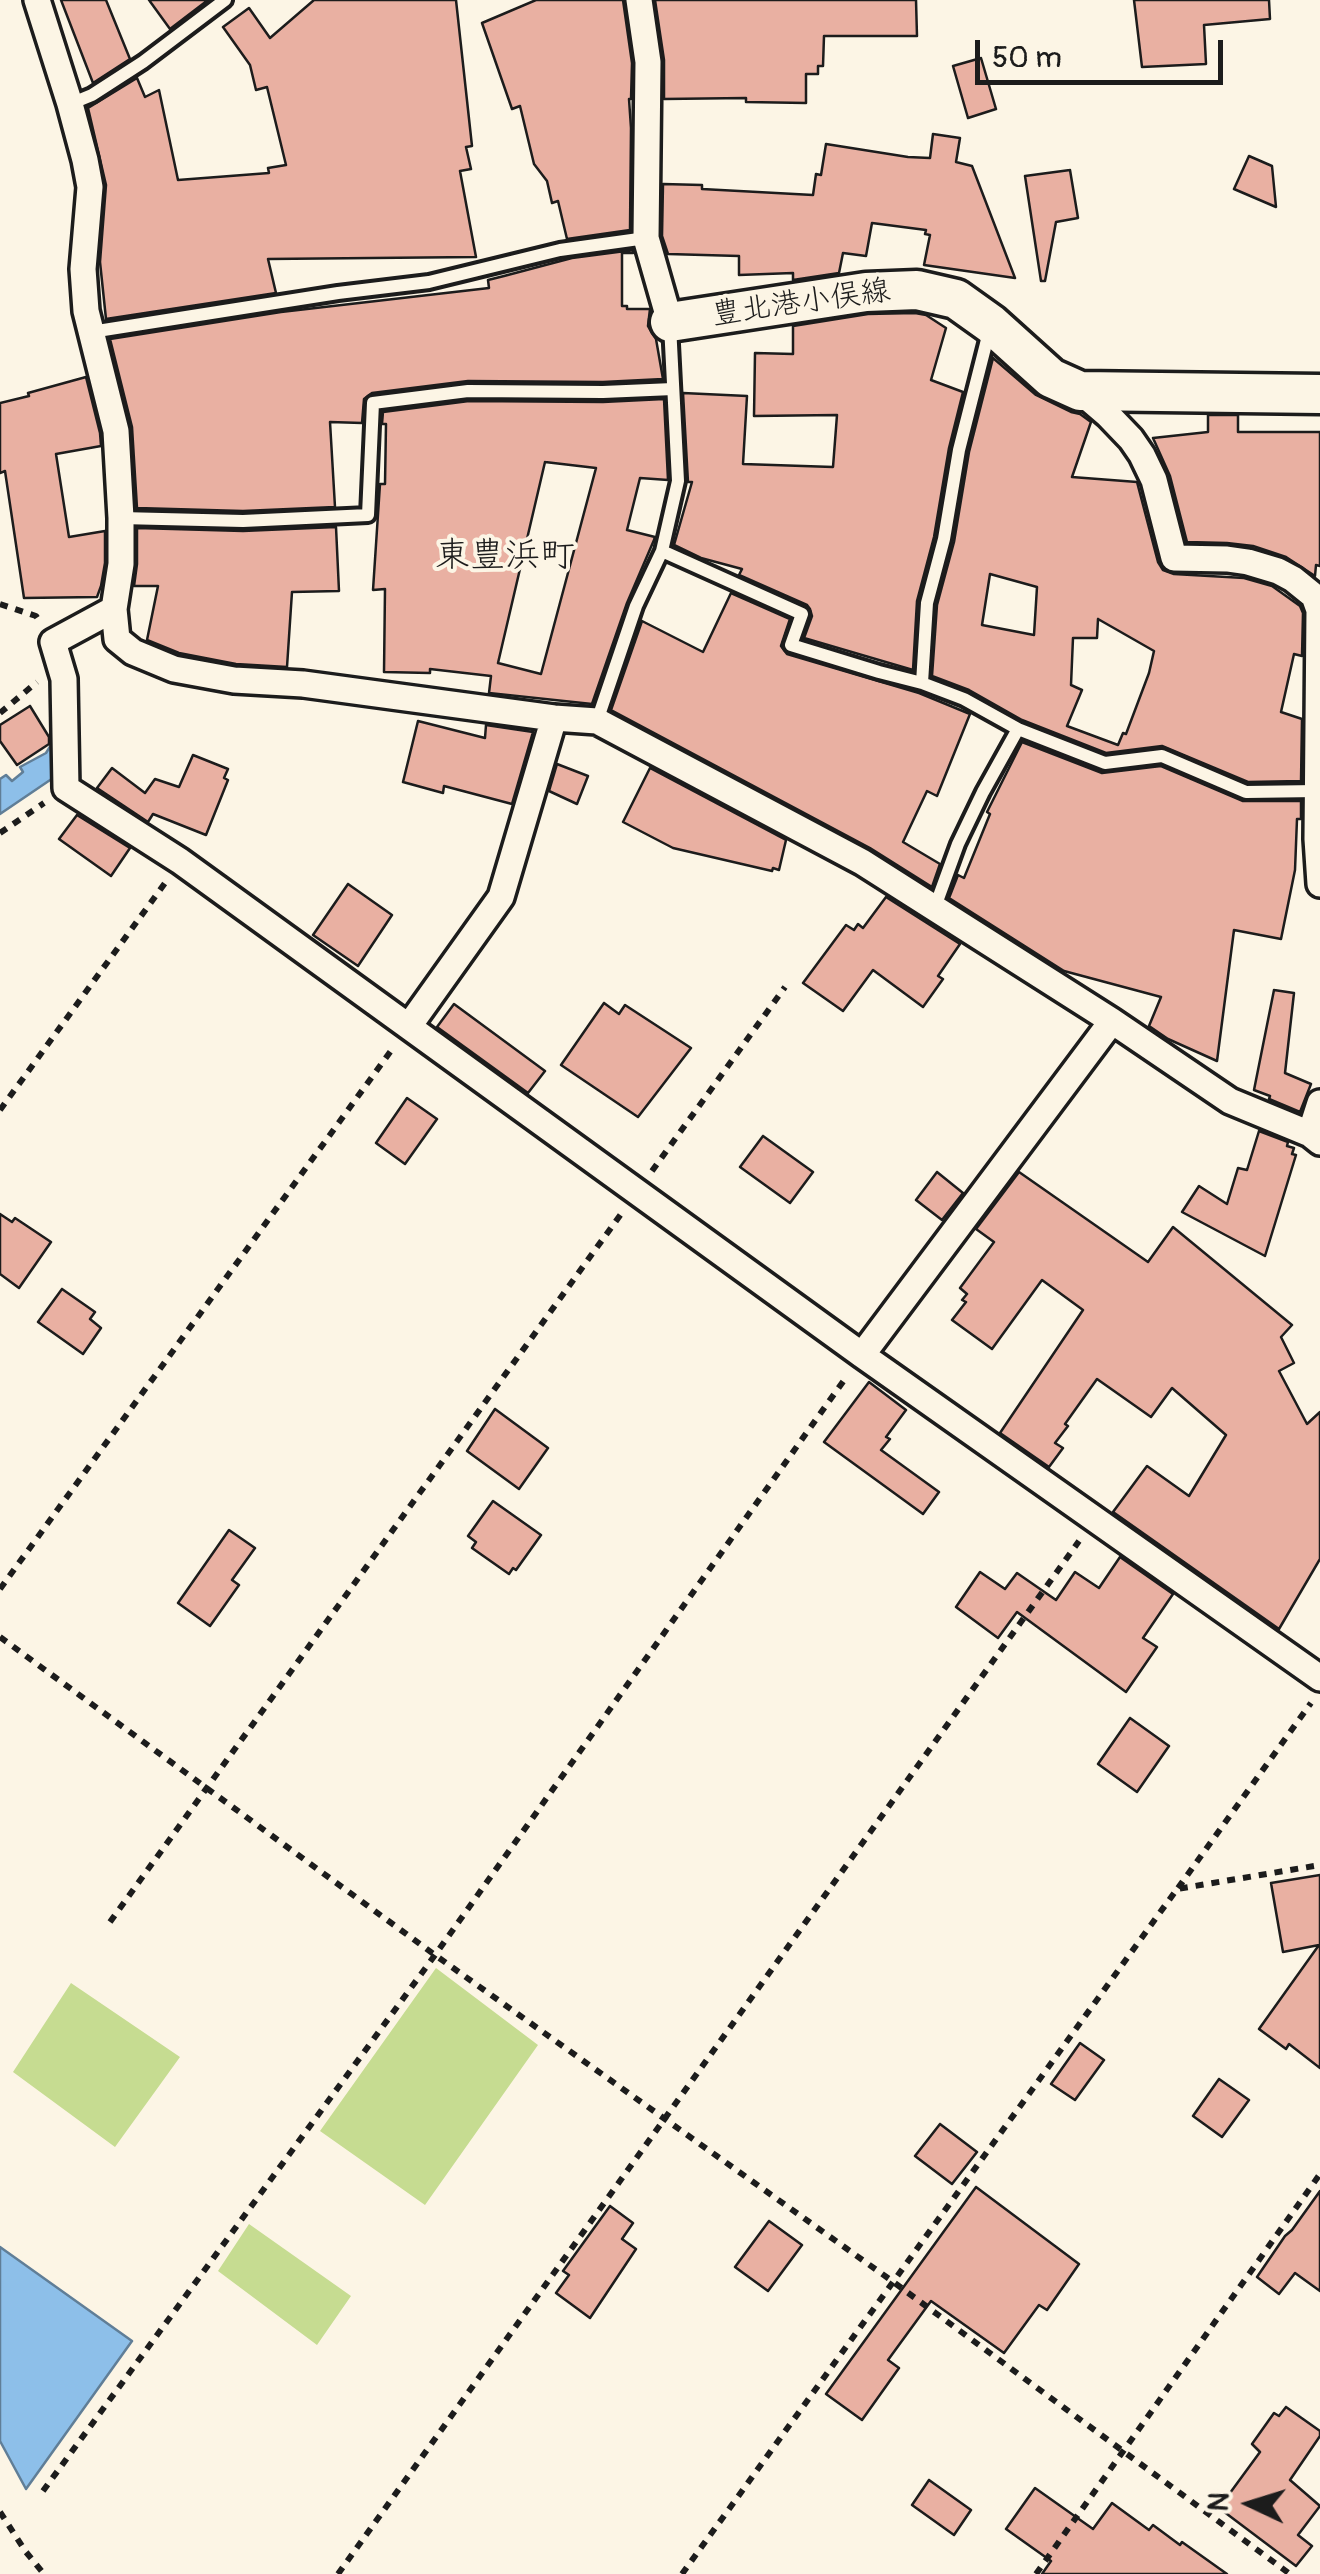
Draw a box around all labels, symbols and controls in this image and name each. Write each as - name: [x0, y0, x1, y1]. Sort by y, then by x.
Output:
- scale bar: [980, 20, 1228, 82]
- text: 50 m: [992, 39, 1062, 76]
- street label: 豊北港小俣線: [709, 274, 893, 334]
- district label: 東豊浜町: [435, 536, 575, 578]
- north arrow: [1200, 2454, 1300, 2554]
- text: N: [1201, 2491, 1238, 2513]

